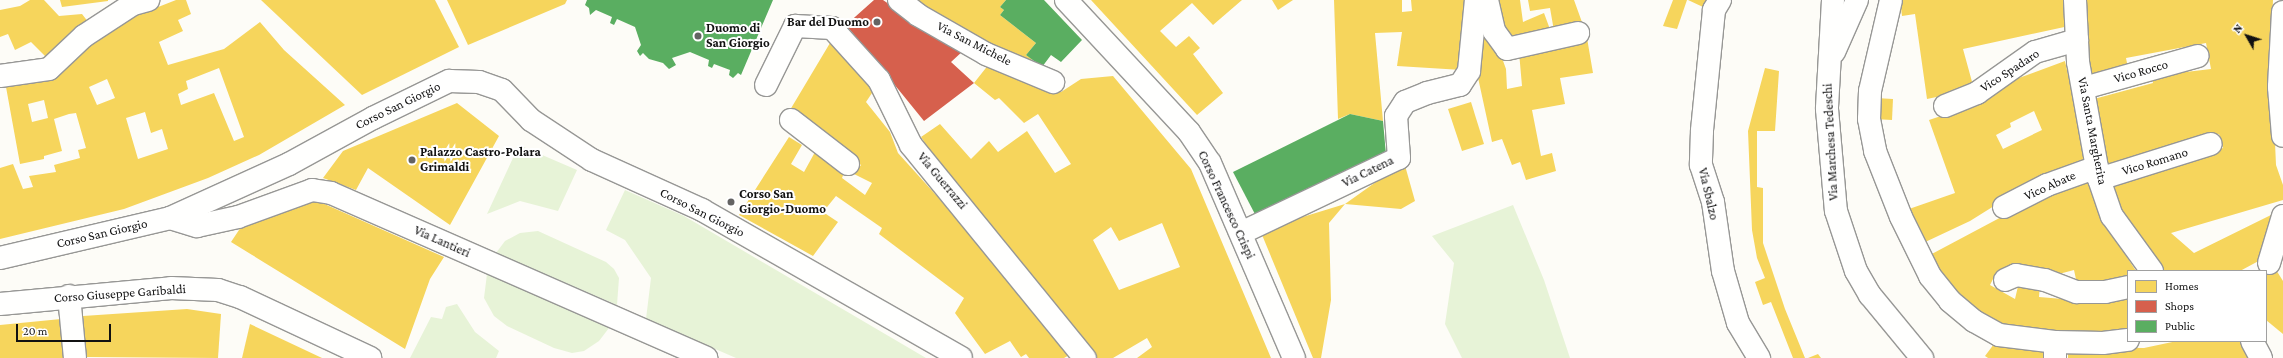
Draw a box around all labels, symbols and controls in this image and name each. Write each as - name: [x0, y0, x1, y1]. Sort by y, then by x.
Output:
- place label: Bar del Duomo: [787, 14, 869, 30]
- north arrow: [2227, 16, 2267, 56]
- marker: Bar del Duomo: [872, 17, 882, 27]
- street label: Via San Michele: [934, 18, 1014, 70]
- place label: Duomo di San Giorgio: [706, 21, 770, 52]
- text: N: [2231, 22, 2245, 35]
- marker: Duomo di San Giorgio: [693, 31, 703, 41]
- street label: Vico Spadaro: [1977, 46, 2043, 96]
- street label: Vico Rocco: [2112, 57, 2170, 87]
- street label: Via Santa Margherita: [2074, 76, 2110, 186]
- street label: Corso San Giorgio: [353, 79, 443, 133]
- street label: Via Marchesa Tedeschi: [1820, 83, 1842, 201]
- place label: Palazzo Castro-Polara Grimaldi: [420, 145, 541, 176]
- street label: Vico Romano: [2120, 145, 2190, 179]
- street label: Corso Francesco Crispi: [1194, 148, 1258, 262]
- street label: Via Guerrazzi: [914, 149, 970, 213]
- street label: Via Catena: [1340, 153, 1396, 191]
- marker: Palazzo Castro-Polara Grimaldi: [407, 155, 417, 165]
- street label: Via Sbalzo: [1694, 166, 1722, 222]
- street label: Vico Abate: [2022, 168, 2078, 204]
- street label: Corso San Giorgio: [657, 185, 747, 241]
- place label: Corso San Giorgio-Duomo: [739, 187, 826, 218]
- marker: Corso San Giorgio-Duomo: [726, 197, 736, 207]
- street label: Corso San Giorgio: [55, 216, 149, 252]
- street label: Via Lantieri: [411, 223, 473, 261]
- legend: [2127, 270, 2267, 342]
- text: Homes: [2165, 279, 2198, 293]
- street label: Corso Giuseppe Garibaldi: [53, 282, 187, 306]
- text: Shops: [2165, 299, 2194, 313]
- scale bar: [18, 316, 113, 342]
- text: Public: [2165, 319, 2195, 333]
- text: 20 m: [23, 324, 47, 338]

